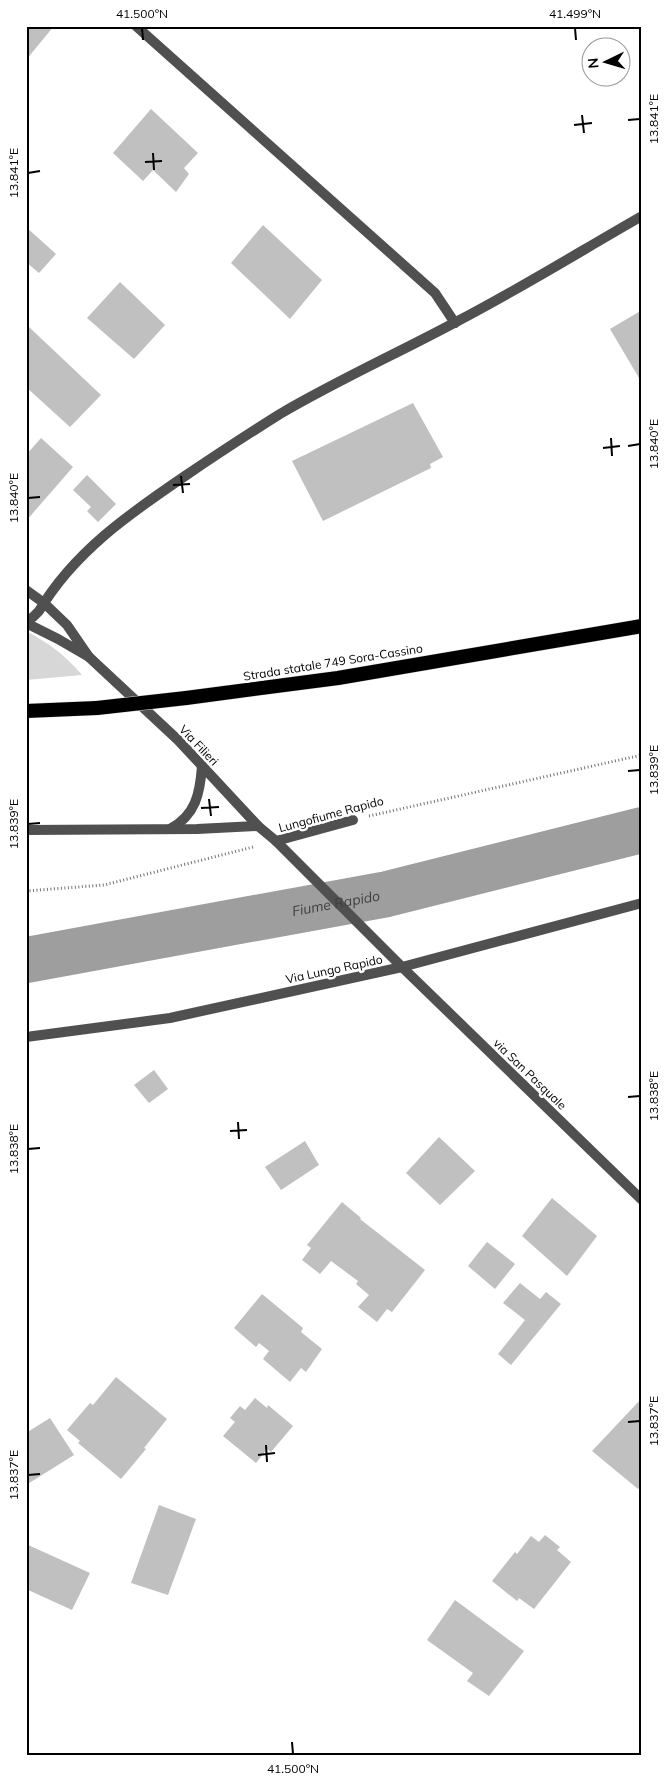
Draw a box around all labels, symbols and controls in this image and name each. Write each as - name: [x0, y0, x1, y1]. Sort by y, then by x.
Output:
- text: 41.500°N: [116, 6, 168, 21]
- text: 41.499°N: [549, 6, 601, 21]
- north arrow: [580, 38, 630, 88]
- text: N: [584, 57, 602, 69]
- text: 13.841°E: [646, 94, 661, 144]
- text: 13.841°E: [6, 148, 21, 198]
- text: 13.840°E: [646, 419, 661, 469]
- text: 13.840°E: [6, 473, 21, 523]
- street label: Strada statale 749 Sora-Cassino: [242, 640, 424, 684]
- street label: Via Filieri: [176, 722, 222, 769]
- text: 13.839°E: [646, 745, 661, 795]
- street label: Lungofiume Rapido: [277, 793, 385, 835]
- text: 13.839°E: [6, 799, 21, 849]
- water label: Fiume Rapido: [290, 886, 381, 920]
- street label: Via Lungo Rapido: [284, 951, 384, 987]
- street label: via San Pasquale: [490, 1035, 570, 1113]
- text: 13.838°E: [646, 1071, 661, 1121]
- text: 13.838°E: [6, 1124, 21, 1174]
- text: 13.837°E: [646, 1396, 661, 1446]
- text: 13.837°E: [6, 1450, 21, 1500]
- text: 41.500°N: [267, 1761, 319, 1776]

